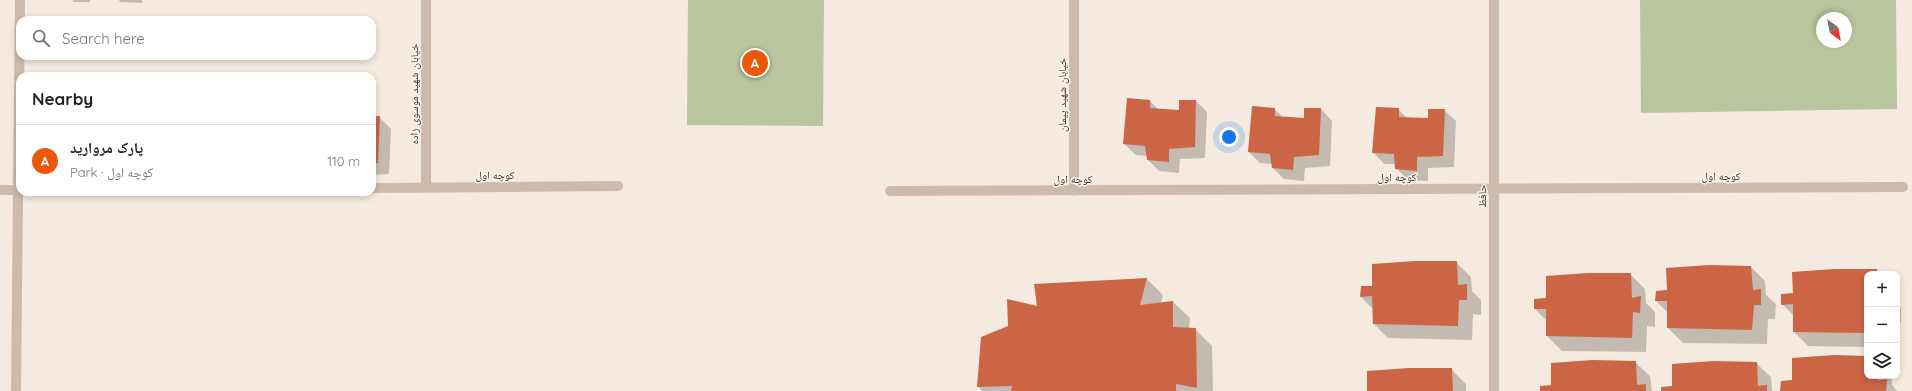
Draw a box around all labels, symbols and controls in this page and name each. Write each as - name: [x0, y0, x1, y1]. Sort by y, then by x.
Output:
- north arrow: [1816, 12, 1852, 48]
- search box: [16, 16, 376, 60]
- icon: search: [30, 27, 52, 49]
- text: Search here: [62, 29, 145, 48]
- street label: خیابان شهید موسوی زاده: [407, 44, 421, 144]
- pin: A: [742, 48, 768, 78]
- street label: خیابان شهید پیمان: [1055, 58, 1069, 132]
- text: Nearby: [32, 88, 93, 109]
- your location: [1219, 127, 1239, 147]
- text: پارک مروارید: [70, 138, 143, 157]
- text: A: [41, 153, 49, 169]
- text: 110 m: [327, 153, 360, 169]
- text: Park · کوچه اول: [70, 164, 153, 180]
- street label: کوچه اول: [476, 168, 515, 182]
- street label: کوچه اول: [1702, 169, 1741, 183]
- street label: کوچه اول: [1378, 170, 1417, 184]
- street label: کوچه اول: [1054, 172, 1093, 186]
- street label: حافظ: [1475, 185, 1489, 207]
- map controls: [1864, 271, 1900, 379]
- button: +: [1864, 271, 1900, 307]
- button: −: [1864, 307, 1900, 343]
- button: layers: [1864, 343, 1900, 379]

